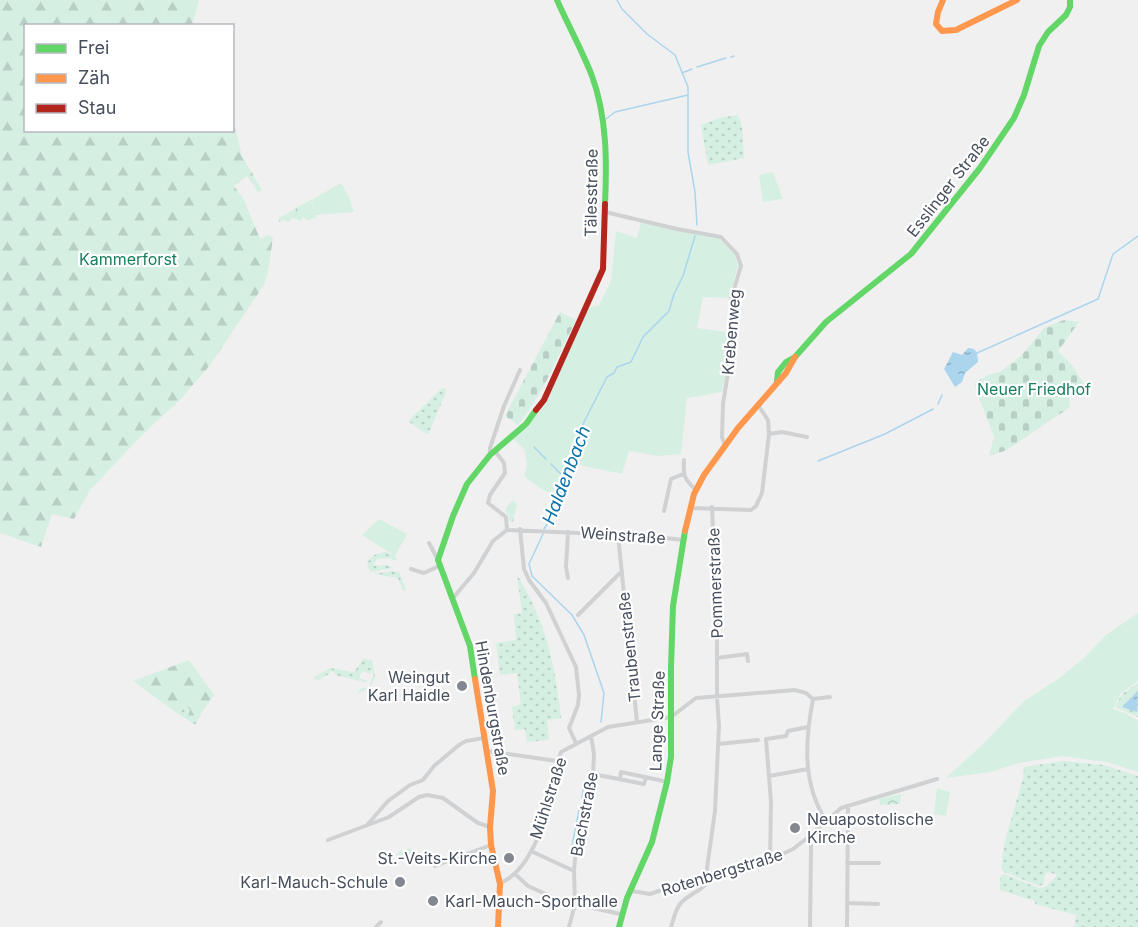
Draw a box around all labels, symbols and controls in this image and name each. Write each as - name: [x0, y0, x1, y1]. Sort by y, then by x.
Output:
- legend: [24, 24, 234, 132]
- text: Frei: [78, 37, 109, 58]
- text: Zäh: [78, 67, 110, 88]
- text: Stau: [78, 97, 116, 118]
- street label: Esslinger Straße: [902, 131, 994, 241]
- street label: Tälesstraße: [580, 149, 602, 237]
- park label: Kammerforst: [79, 249, 177, 269]
- street label: Krebenweg: [717, 288, 745, 376]
- park label: Neuer Friedhof: [977, 379, 1091, 399]
- water label: Haldenbach: [538, 423, 594, 527]
- street label: Weinstraße: [580, 522, 666, 548]
- street label: Pommerstraße: [703, 527, 727, 639]
- street label: Traubenstraße: [613, 591, 645, 703]
- street label: Hindenburgstraße: [471, 639, 515, 777]
- place label: Weingut Karl Haidle: [368, 667, 450, 705]
- street label: Lange Straße: [645, 670, 669, 772]
- marker: Weingut Karl Haidle: [455, 679, 469, 693]
- street label: Mühlstraße: [525, 754, 571, 842]
- street label: Bachstraße: [566, 770, 602, 858]
- place label: Neuapostolische Kirche: [807, 809, 933, 847]
- marker: Neuapostolische Kirche: [788, 821, 802, 835]
- street label: Rotenbergstraße: [659, 844, 785, 900]
- place label: St.-Veits-Kirche: [377, 848, 497, 868]
- marker: St.-Veits-Kirche: [502, 851, 516, 865]
- place label: Karl-Mauch-Schule: [240, 872, 388, 892]
- marker: Karl-Mauch-Schule: [393, 875, 407, 889]
- place label: Karl-Mauch-Sporthalle: [445, 891, 618, 911]
- marker: Karl-Mauch-Sporthalle: [426, 894, 440, 908]

